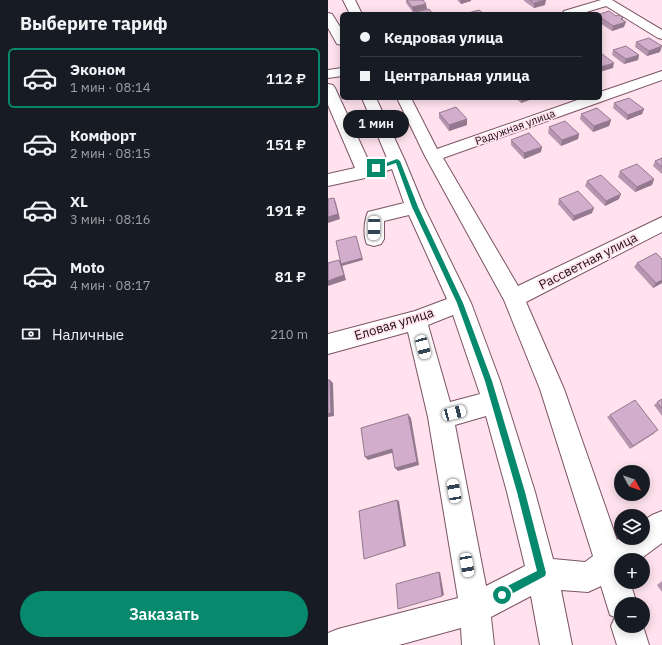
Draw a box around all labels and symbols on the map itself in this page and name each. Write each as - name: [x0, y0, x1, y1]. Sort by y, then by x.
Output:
- street label: Радужная улица: [473, 106, 557, 148]
- callout: 1 мин: [343, 110, 409, 138]
- route end: [367, 159, 385, 177]
- car: [368, 216, 380, 240]
- street label: Рассветная улица: [536, 229, 640, 293]
- street label: Еловая улица: [352, 304, 436, 344]
- car: [414, 334, 432, 360]
- car: [441, 404, 467, 422]
- north arrow: [614, 465, 650, 501]
- car: [446, 478, 462, 504]
- car: [459, 552, 475, 578]
- route start: [493, 586, 511, 604]

